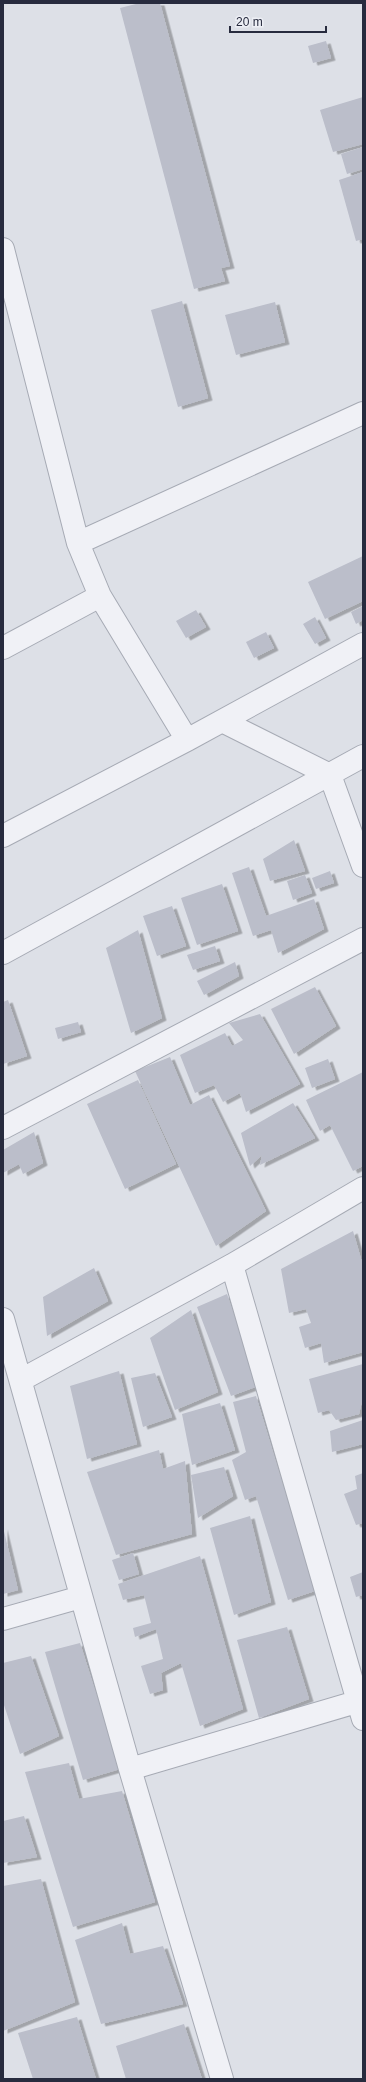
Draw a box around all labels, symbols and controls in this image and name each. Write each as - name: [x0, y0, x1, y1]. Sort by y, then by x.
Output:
- scale bar: [230, 8, 326, 34]
- text: 20 m: [236, 15, 263, 29]

